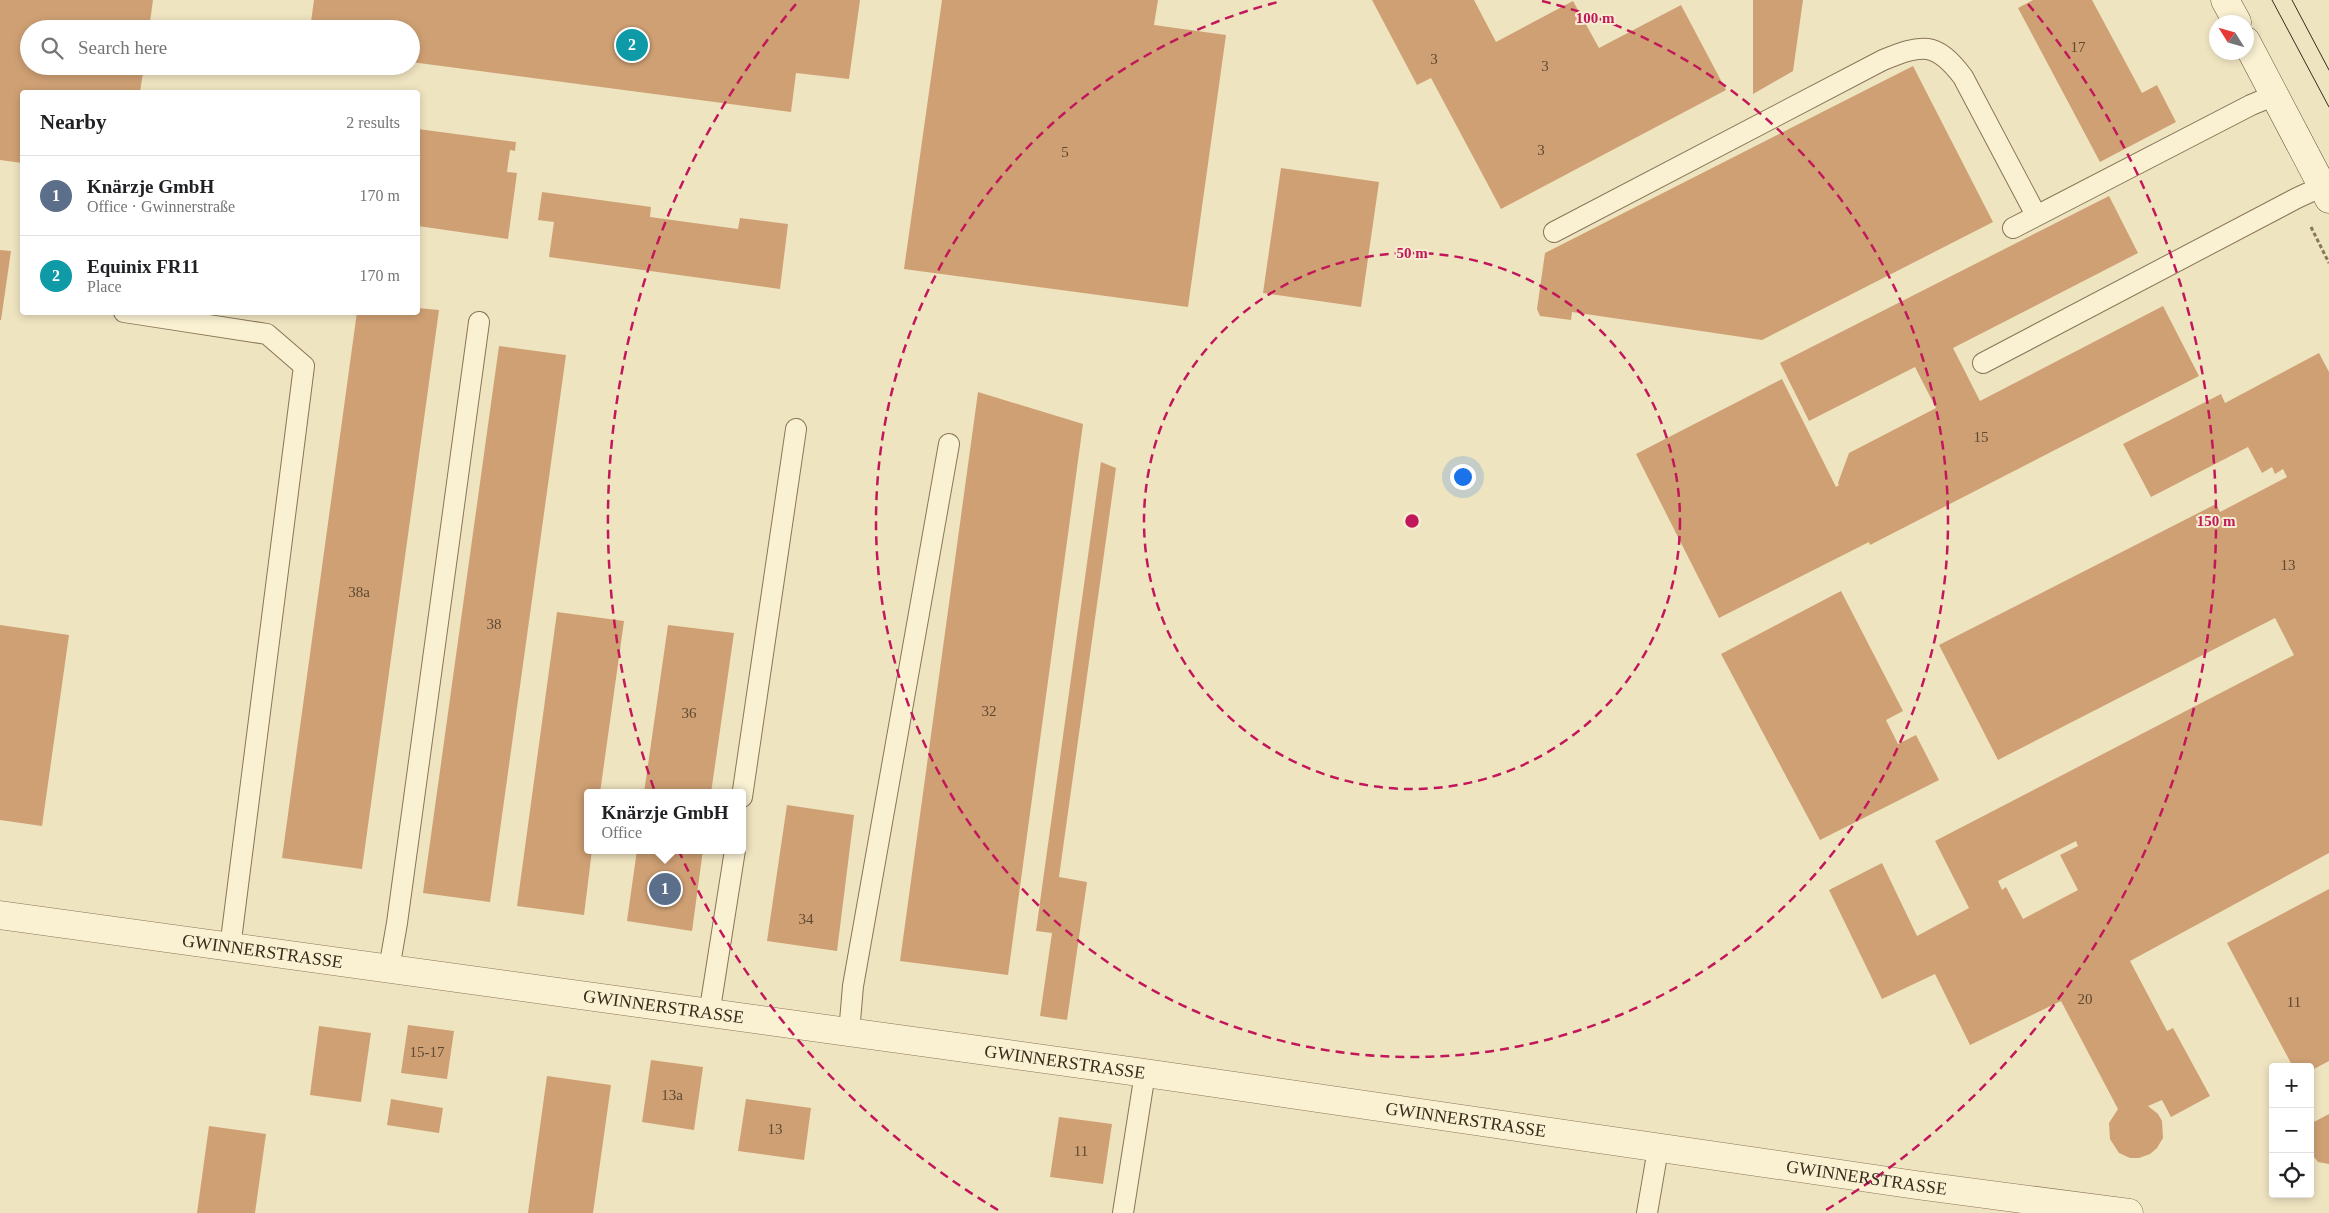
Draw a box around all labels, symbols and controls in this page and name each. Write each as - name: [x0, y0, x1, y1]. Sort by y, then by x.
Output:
- text: 100 m: [1576, 10, 1615, 26]
- north arrow: [2209, 15, 2254, 60]
- search box: [20, 20, 420, 75]
- pin: 2: [616, 26, 648, 64]
- icon: search: [38, 34, 66, 62]
- text: Search here: [78, 37, 167, 58]
- house number: 17: [2071, 39, 2086, 55]
- house number: 3: [1430, 51, 1438, 67]
- house number: 3: [1541, 58, 1549, 74]
- text: Nearby: [40, 110, 107, 134]
- text: 2 results: [346, 114, 400, 131]
- house number: 3: [1537, 142, 1545, 158]
- house number: 5: [1061, 144, 1069, 160]
- text: Knärzje GmbH: [87, 176, 214, 197]
- text: 1: [52, 187, 60, 204]
- text: 170 m: [360, 187, 400, 204]
- text: Office · Gwinnerstraße: [87, 198, 235, 215]
- text: 50 m: [1396, 245, 1428, 261]
- text: Equinix FR11: [87, 256, 199, 277]
- text: 2: [52, 267, 60, 284]
- text: 170 m: [360, 267, 400, 284]
- text: Place: [87, 278, 122, 295]
- house number: 15: [1974, 429, 1989, 445]
- your location: [1450, 464, 1476, 490]
- centre of rings: [1403, 512, 1421, 530]
- text: 150 m: [2197, 513, 2236, 529]
- house number: 13: [2281, 557, 2296, 573]
- house number: 38a: [348, 584, 370, 600]
- house number: 38: [487, 616, 502, 632]
- house number: 32: [982, 703, 997, 719]
- house number: 36: [682, 705, 697, 721]
- popup: [584, 789, 746, 854]
- text: Knärzje GmbH: [601, 802, 729, 823]
- text: Office: [601, 824, 642, 841]
- pin: 1: [649, 870, 681, 908]
- house number: 34: [799, 911, 814, 927]
- street label: GWINNERSTRASSE: [181, 930, 344, 972]
- street label: GWINNERSTRASSE: [582, 986, 745, 1028]
- house number: 20: [2078, 991, 2093, 1007]
- house number: 11: [2287, 994, 2301, 1010]
- street label: GWINNERSTRASSE: [983, 1041, 1147, 1083]
- house number: 15-17: [410, 1044, 445, 1060]
- map controls: [2269, 1063, 2314, 1198]
- button: +: [2269, 1063, 2314, 1108]
- house number: 13a: [661, 1087, 683, 1103]
- street label: GWINNERSTRASSE: [1384, 1098, 1547, 1141]
- button: −: [2269, 1108, 2314, 1153]
- house number: 13: [768, 1121, 783, 1137]
- house number: 11: [1074, 1143, 1088, 1159]
- button: locate: [2269, 1153, 2314, 1198]
- street label: GWINNERSTRASSE: [1785, 1156, 1948, 1199]

